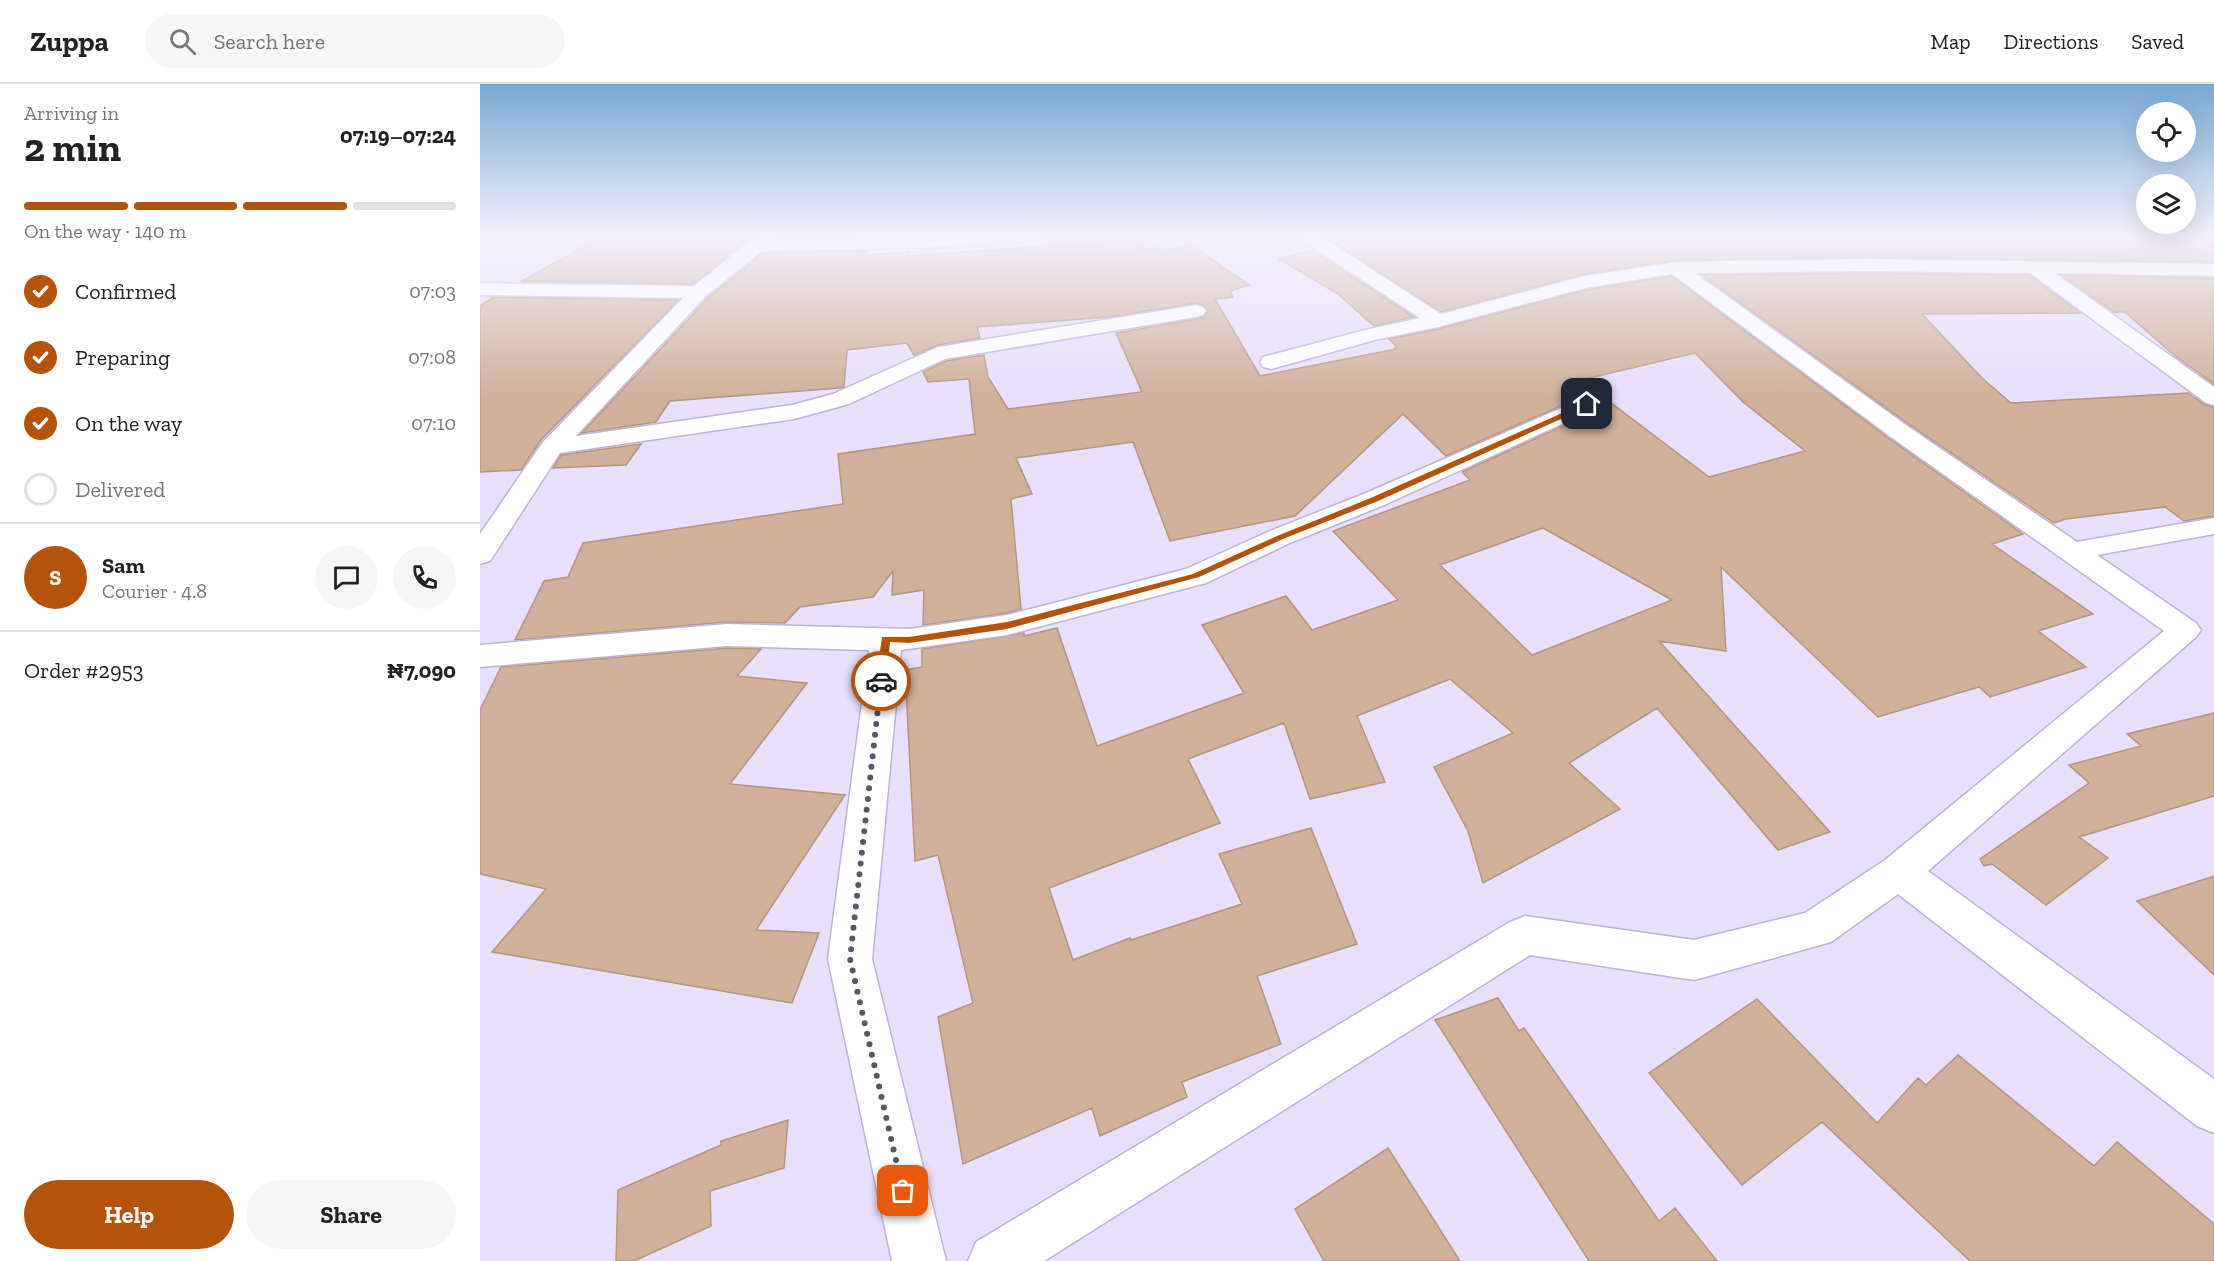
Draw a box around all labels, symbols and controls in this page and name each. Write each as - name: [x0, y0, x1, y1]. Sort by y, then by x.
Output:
- search box: [145, 14, 565, 68]
- text: Zuppa: [30, 25, 109, 58]
- icon: search: [166, 25, 199, 58]
- text: Search here: [214, 28, 325, 55]
- text: Map: [1931, 29, 1971, 54]
- text: Directions: [2004, 29, 2098, 54]
- text: Saved: [2131, 29, 2184, 54]
- text: Arriving in: [24, 101, 119, 125]
- map controls: [2136, 102, 2196, 234]
- button: locate: [2136, 102, 2196, 162]
- text: 07:19–07:24: [340, 122, 456, 149]
- text: 2 min: [24, 124, 121, 171]
- button: layers: [2136, 174, 2196, 234]
- text: On the way · 140 m: [24, 219, 186, 243]
- icon: check: [24, 275, 57, 308]
- text: Confirmed: [75, 278, 176, 305]
- text: 07:03: [409, 279, 456, 303]
- icon: check: [24, 341, 57, 374]
- text: Preparing: [75, 344, 170, 371]
- text: 07:08: [408, 345, 456, 369]
- pin: [1561, 378, 1612, 429]
- icon: home: [1570, 387, 1603, 420]
- icon: check: [24, 407, 57, 440]
- text: On the way: [75, 410, 182, 437]
- text: 07:10: [411, 411, 456, 435]
- text: Delivered: [75, 476, 165, 503]
- button: chat: [315, 546, 378, 609]
- button: phone: [393, 546, 456, 609]
- text: Sam: [102, 552, 145, 579]
- text: S: [49, 564, 62, 591]
- text: Courier · 4.8: [102, 579, 207, 603]
- courier: [851, 651, 911, 711]
- text: Order #2953: [24, 657, 144, 684]
- text: ₦7,090: [387, 657, 456, 684]
- icon: car: [865, 665, 898, 698]
- pin: [877, 1165, 928, 1216]
- icon: bag: [886, 1174, 919, 1207]
- button: Help: [24, 1180, 234, 1249]
- button: Share: [246, 1180, 456, 1249]

